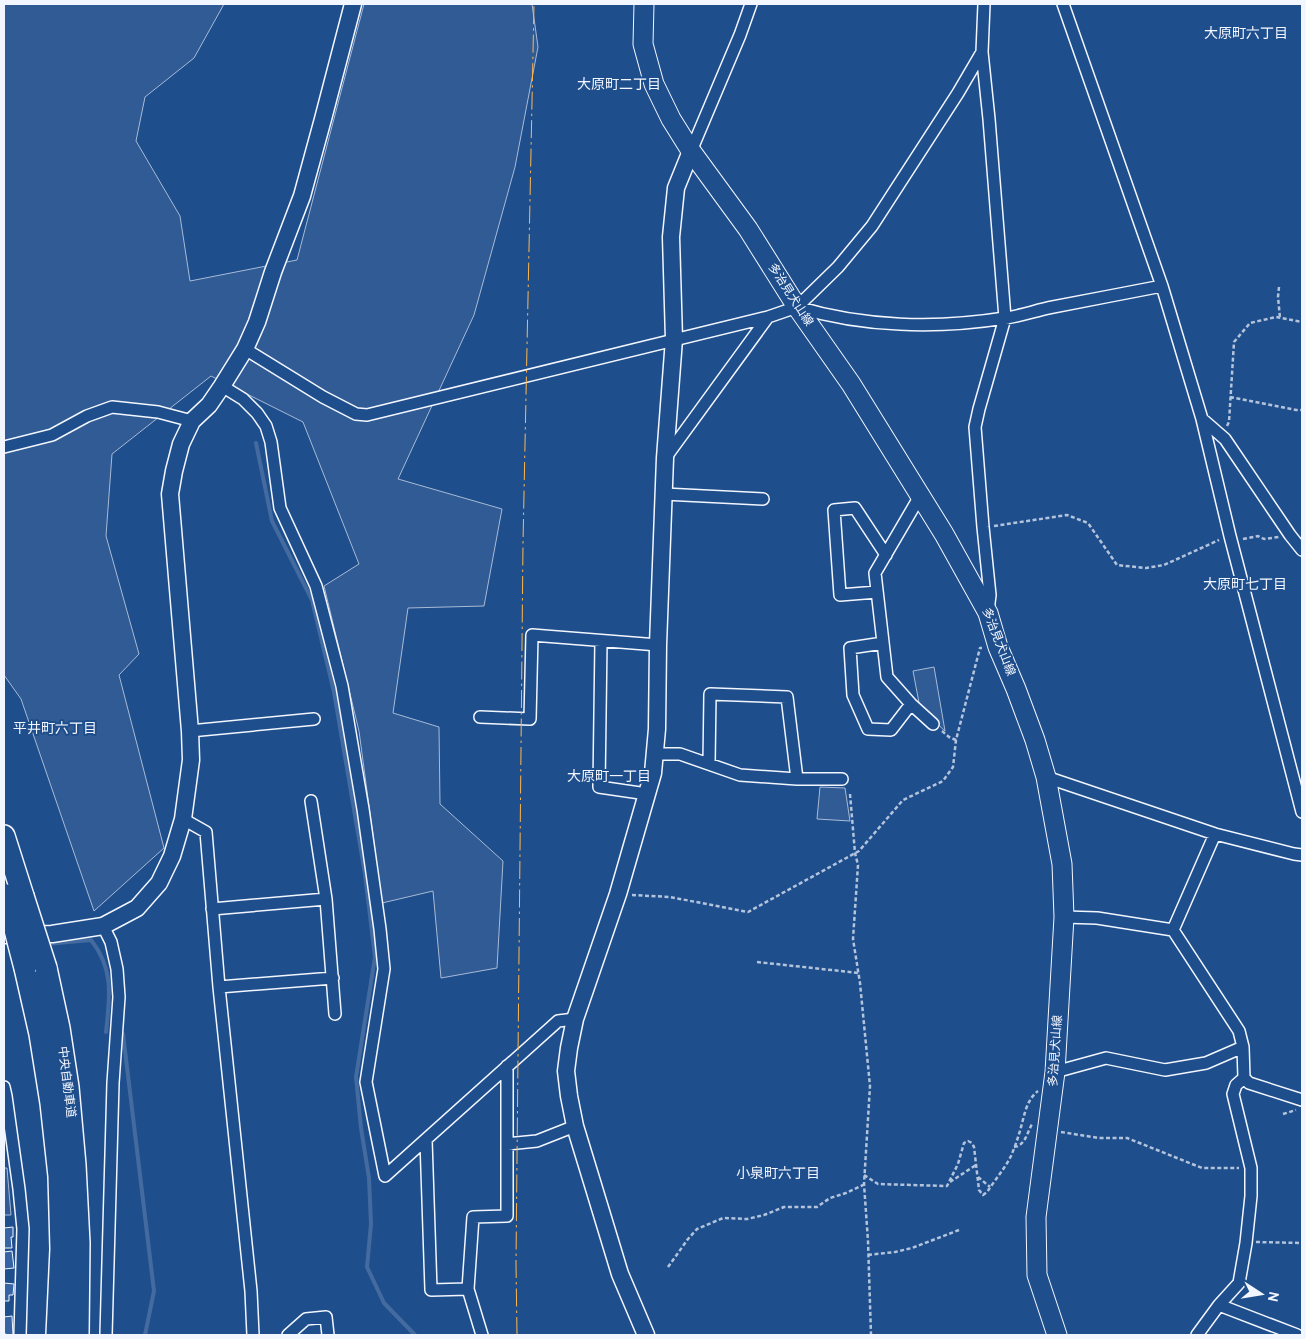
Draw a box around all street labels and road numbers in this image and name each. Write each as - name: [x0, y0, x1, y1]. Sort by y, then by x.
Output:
- street label: 多治見犬山線: [764, 260, 816, 330]
- street label: 多治見犬山線: [978, 606, 1018, 678]
- street label: 多治見犬山線: [1046, 1015, 1066, 1087]
- street label: 中央自動車道: [54, 1045, 78, 1119]

